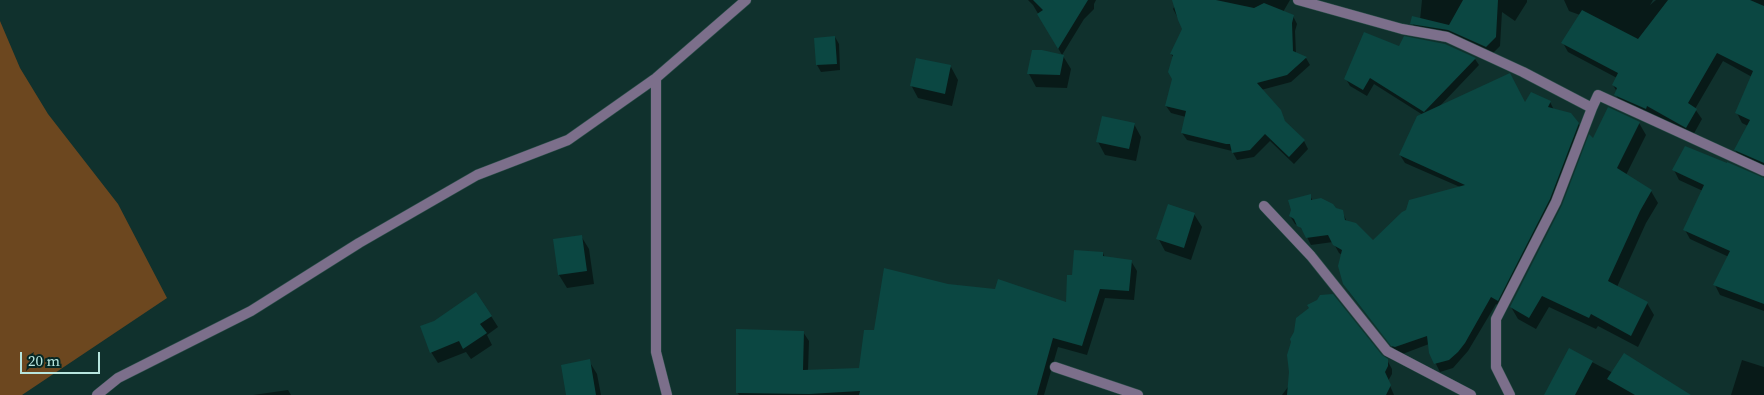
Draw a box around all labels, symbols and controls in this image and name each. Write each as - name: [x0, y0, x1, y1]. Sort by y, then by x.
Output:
- scale bar: [22, 342, 102, 374]
- text: 20 m: [28, 350, 60, 371]

